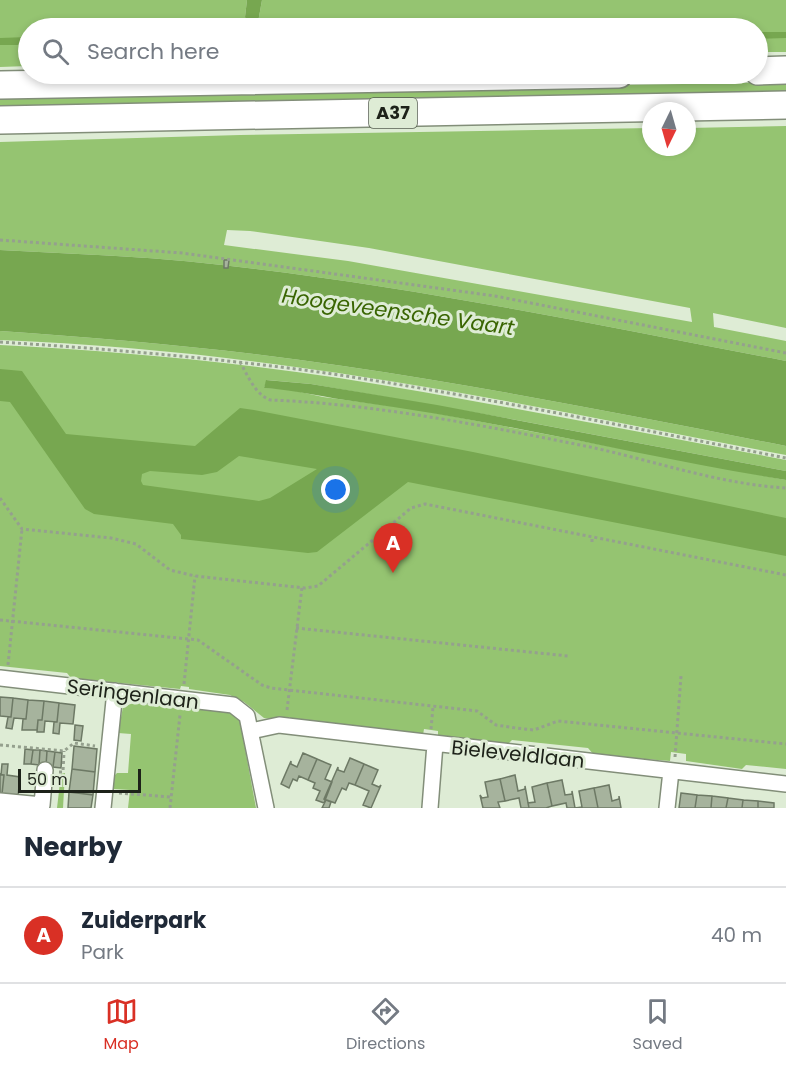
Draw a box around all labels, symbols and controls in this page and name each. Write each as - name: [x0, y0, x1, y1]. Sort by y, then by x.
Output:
- search box: [18, 18, 768, 84]
- icon: search: [39, 35, 72, 68]
- text: Search here: [87, 36, 220, 67]
- road number: A37: [369, 98, 417, 128]
- north arrow: [642, 102, 696, 156]
- water label: Hoogeveensche Vaart: [280, 281, 516, 342]
- your location: [321, 475, 350, 504]
- pin: A: [374, 524, 412, 573]
- street label: Seringenlaan: [65, 672, 201, 716]
- street label: Bieleveldlaan: [450, 733, 586, 775]
- scale bar: [18, 766, 141, 794]
- text: 50 m: [27, 768, 68, 791]
- text: Nearby: [24, 829, 122, 865]
- text: Zuiderpark: [81, 905, 206, 936]
- text: A: [36, 921, 51, 949]
- text: 40 m: [711, 921, 762, 949]
- text: Park: [81, 938, 124, 966]
- tab: Map: [104, 995, 139, 1056]
- tab: Directions: [346, 995, 425, 1056]
- tab: Saved: [633, 995, 682, 1056]

